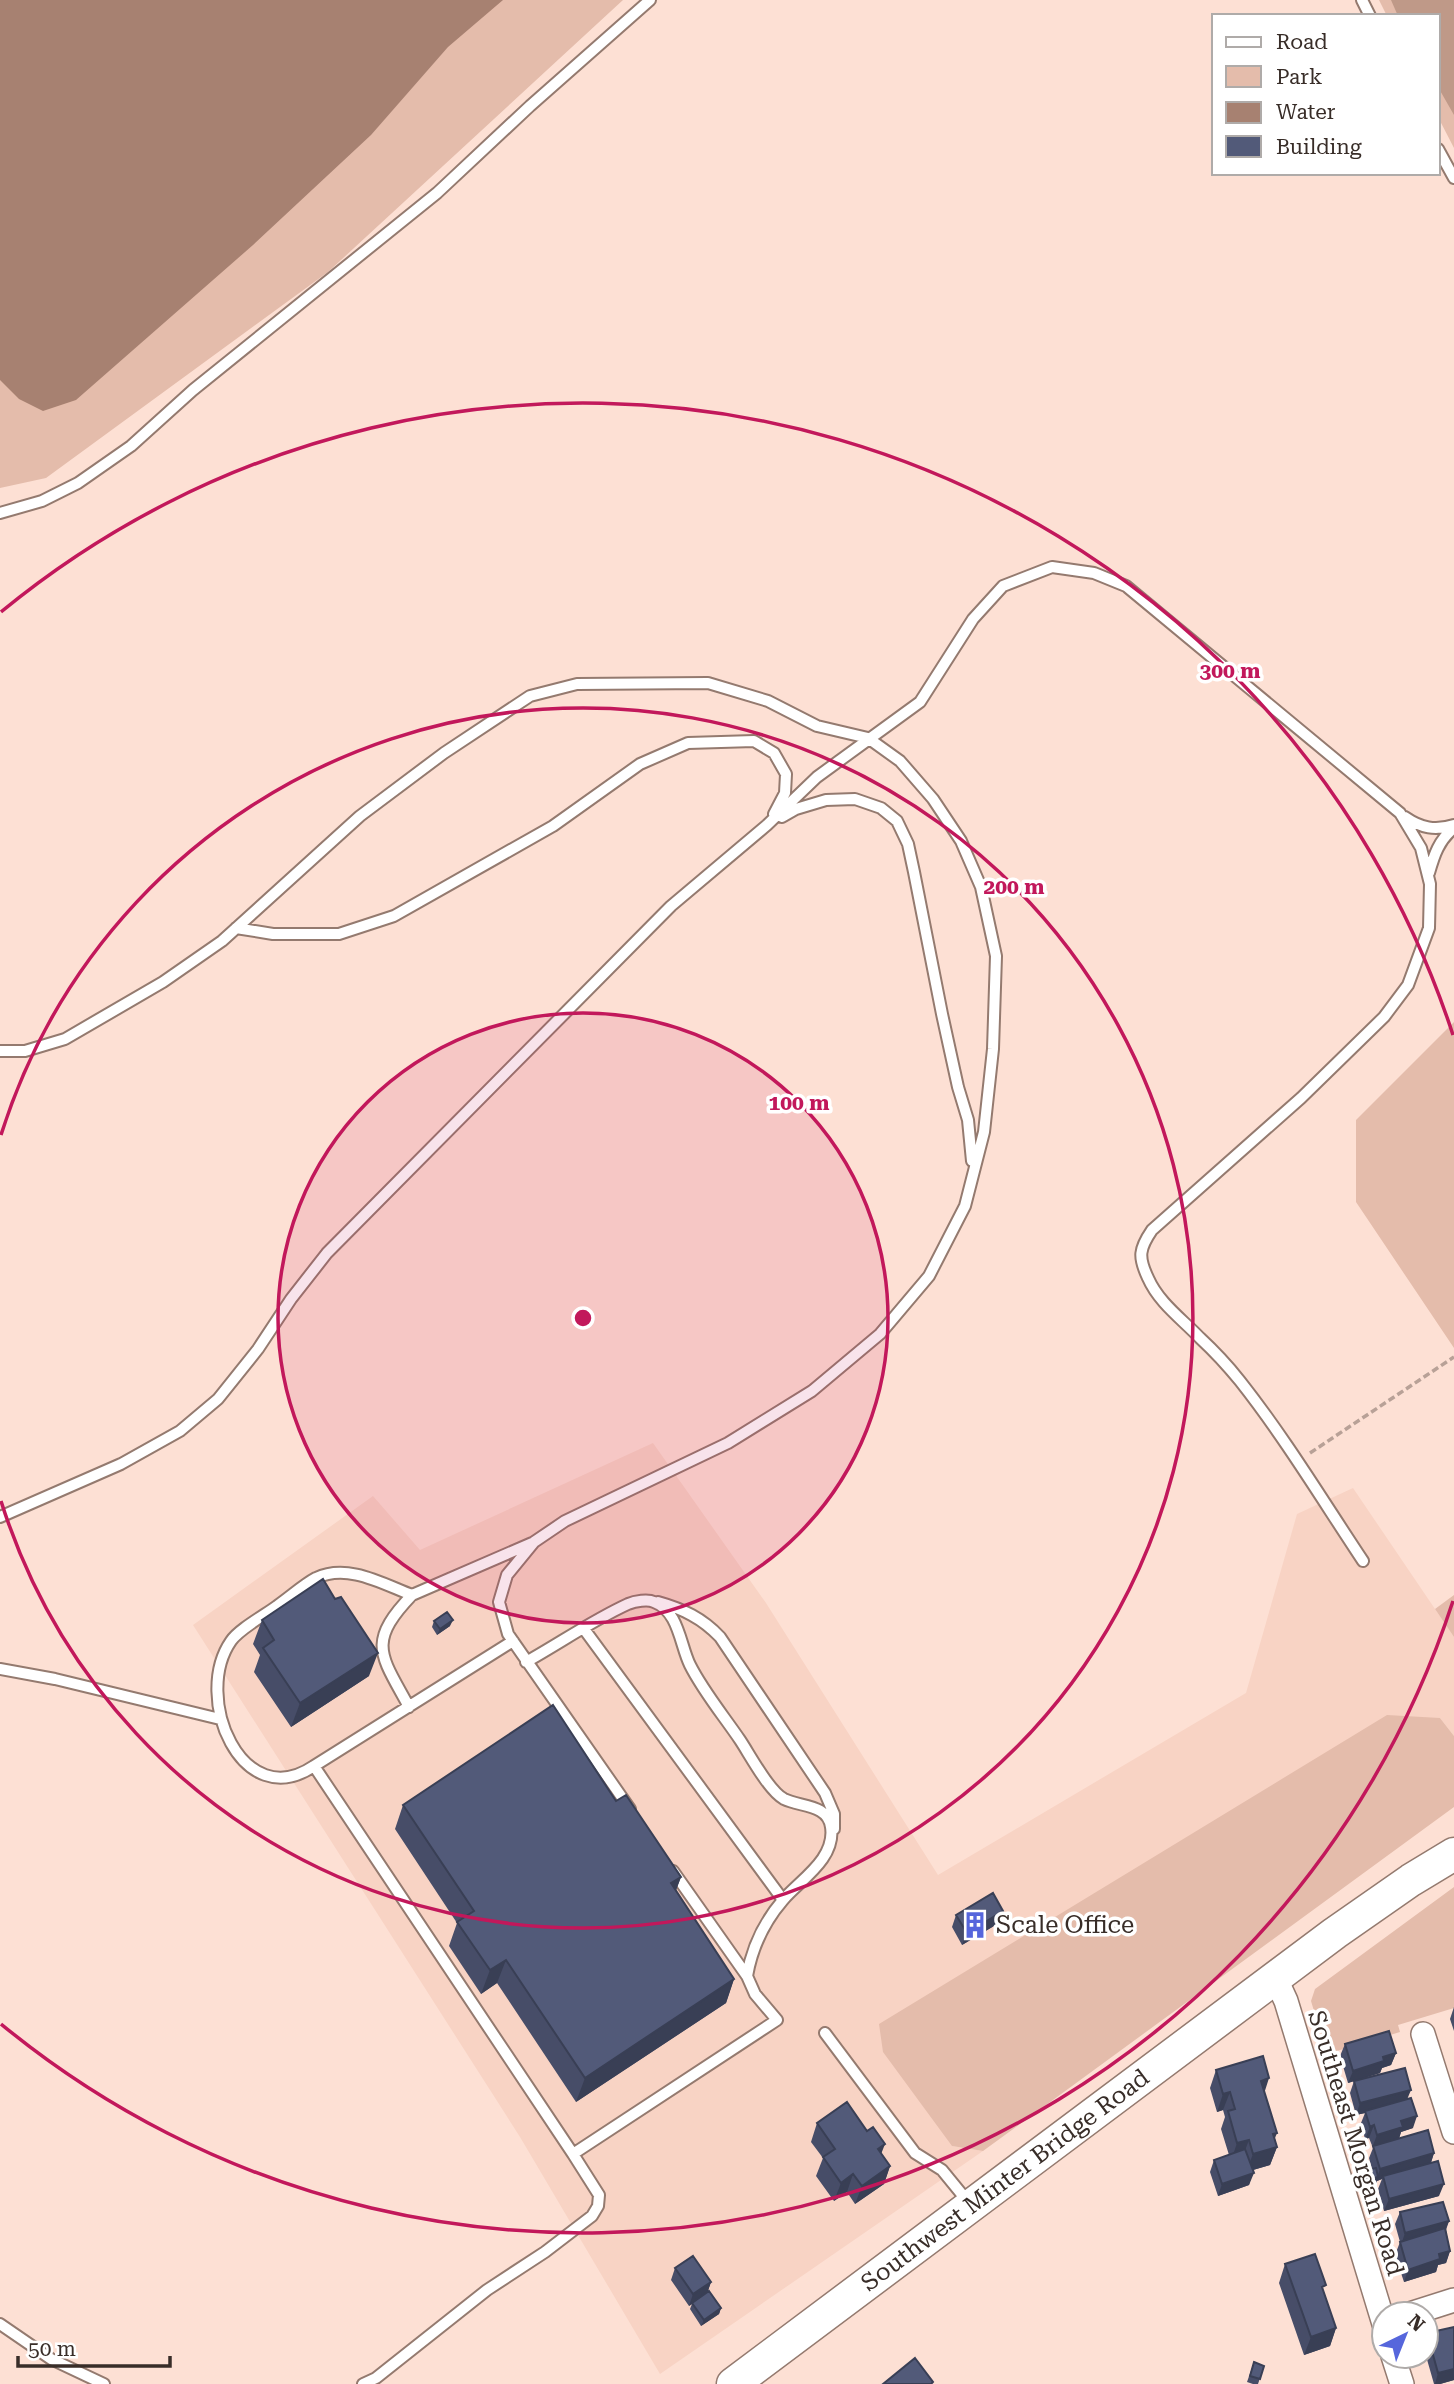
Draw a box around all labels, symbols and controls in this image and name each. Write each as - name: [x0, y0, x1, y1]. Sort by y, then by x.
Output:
- legend: [1212, 14, 1440, 175]
- text: Road: [1276, 30, 1328, 54]
- text: Park: [1276, 65, 1322, 89]
- text: Water: [1276, 100, 1336, 124]
- text: Building: [1276, 135, 1362, 159]
- text: 300 m: [1200, 659, 1260, 683]
- text: 200 m: [984, 875, 1044, 899]
- text: 100 m: [769, 1091, 829, 1115]
- centre of rings: [571, 1306, 595, 1330]
- building icon: Scale Office: [960, 1910, 990, 1940]
- place label: Scale Office: [996, 1911, 1134, 1939]
- street label: Southeast Morgan Road: [1302, 2007, 1410, 2279]
- street label: Southwest Minter Bridge Road: [856, 2063, 1155, 2297]
- north arrow: [1370, 2300, 1440, 2370]
- text: N: [1403, 2310, 1430, 2337]
- scale bar: [18, 2324, 170, 2368]
- text: 50 m: [28, 2337, 76, 2361]

